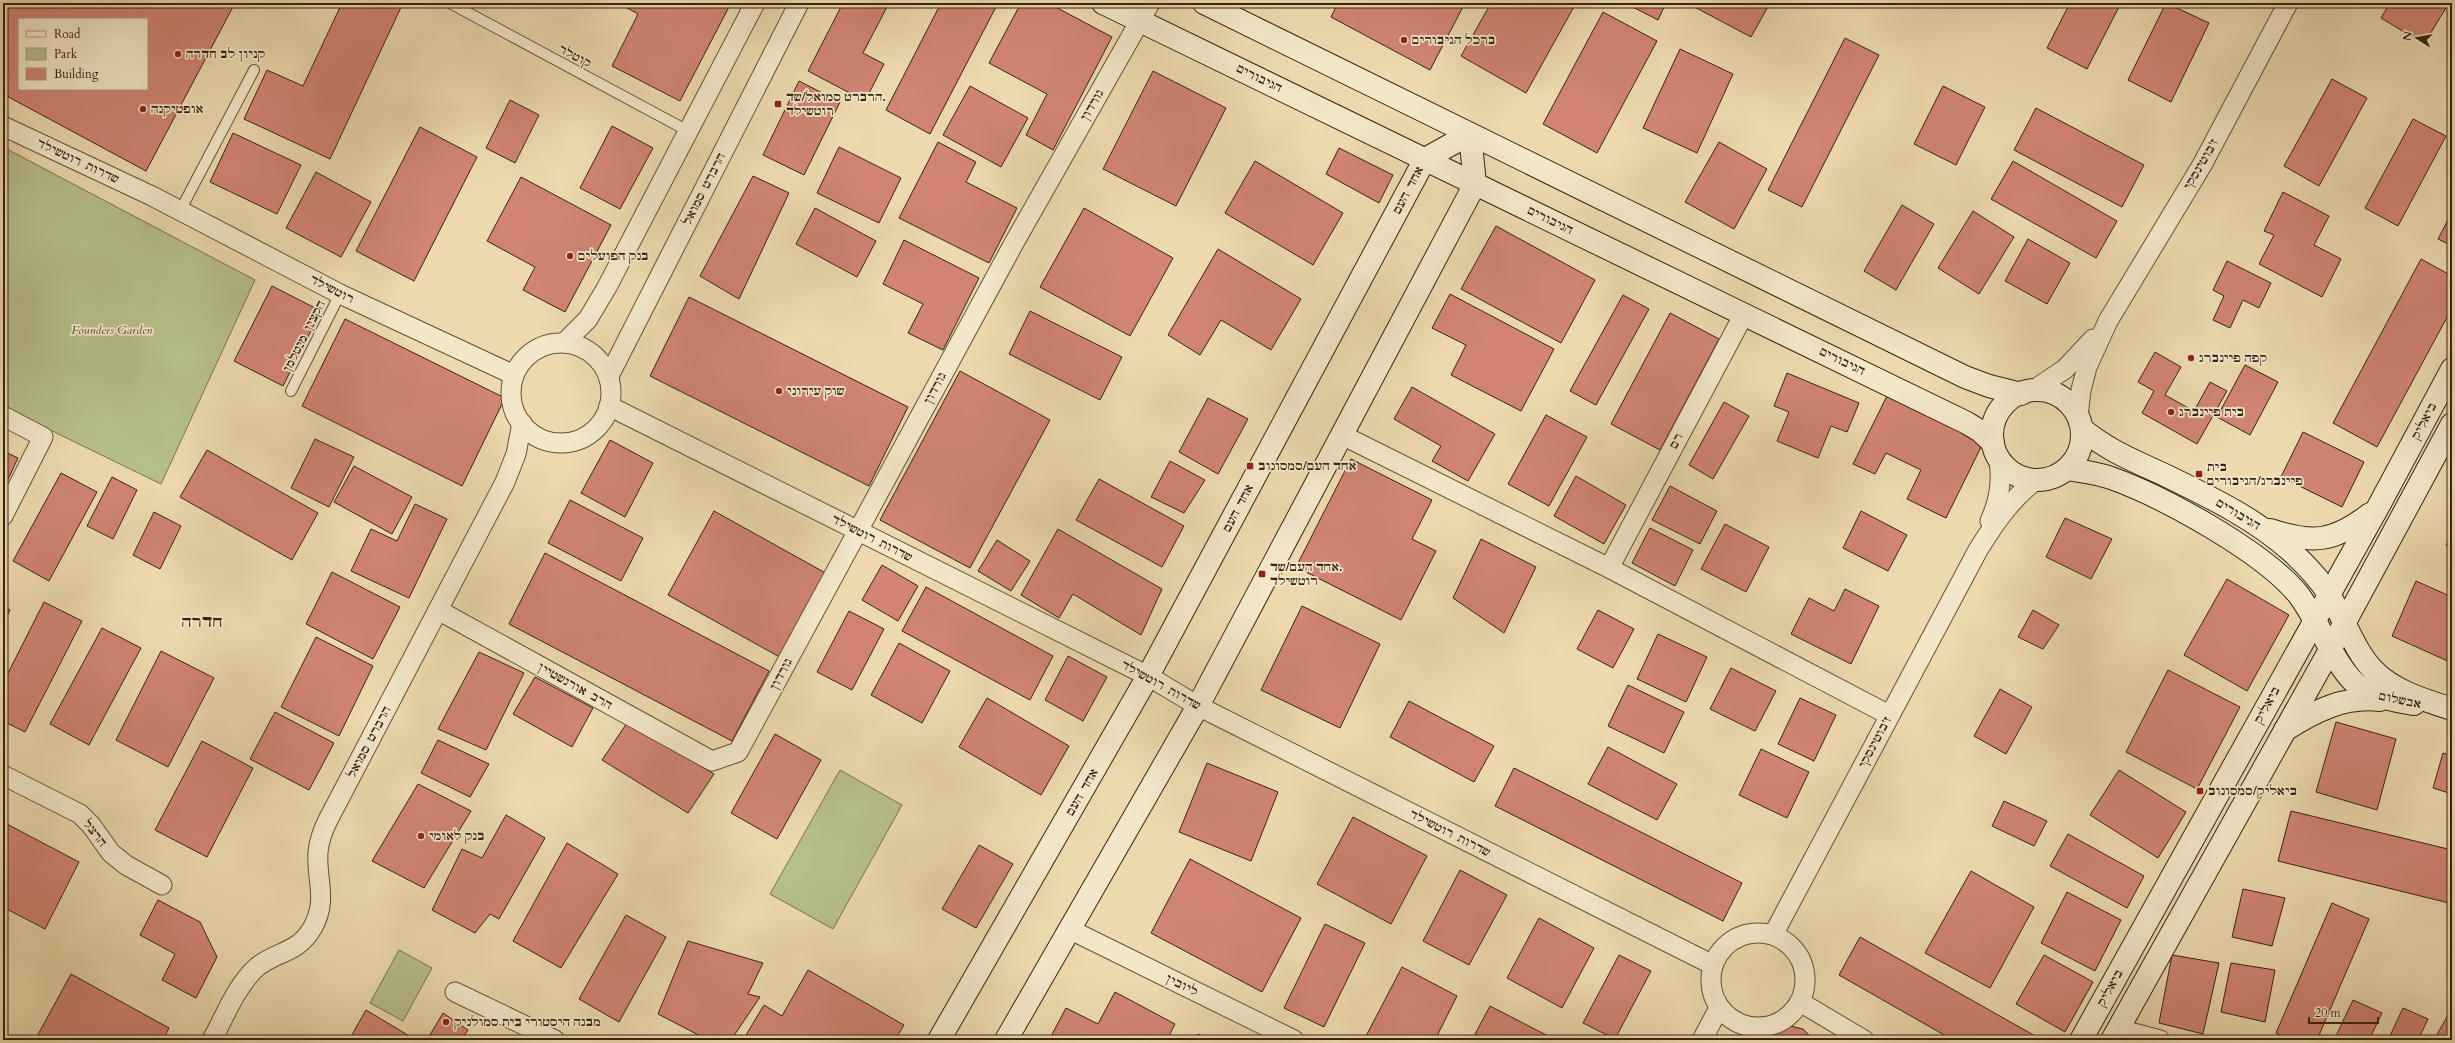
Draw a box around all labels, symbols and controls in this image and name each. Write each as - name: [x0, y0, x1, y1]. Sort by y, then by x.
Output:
- legend: [18, 18, 148, 90]
- north arrow: [2397, 18, 2437, 58]
- text: Road: [54, 26, 81, 42]
- text: N: [2399, 30, 2416, 42]
- place label: ברכל הגיבורים: [1412, 32, 1496, 48]
- marker: ברכל הגיבורים: [1399, 35, 1409, 45]
- street label: קוטלר: [556, 41, 595, 72]
- text: Park: [54, 46, 78, 62]
- place label: קניון לב חדרה: [186, 46, 266, 62]
- marker: קניון לב חדרה: [173, 49, 183, 59]
- street label: הגיבורים: [1233, 60, 1285, 96]
- text: Building: [54, 66, 99, 82]
- street label: גורדון: [1076, 86, 1108, 124]
- place label: הרברט סמואל/שד. רוטשילד: [786, 89, 886, 119]
- marker: הרברט סמואל/שד. רוטשילד: [773, 99, 783, 109]
- place label: אופטיקנה: [151, 101, 204, 117]
- marker: אופטיקנה: [138, 104, 148, 114]
- street label: שדרות רוטשילד: [34, 135, 122, 187]
- street label: ז'בוטינסקי: [2180, 135, 2222, 193]
- street label: הרברט סמואל: [679, 150, 729, 228]
- street label: אחד העם: [1389, 163, 1427, 217]
- street label: הגיבורים: [1524, 202, 1576, 238]
- place label: בנק הפועלים: [578, 248, 649, 264]
- marker: בנק הפועלים: [565, 251, 575, 261]
- street label: רוטשילד: [307, 271, 357, 307]
- street label: הקצין מיטלמן: [279, 297, 329, 375]
- park label: Founders Garden: [72, 322, 153, 338]
- street label: הגיבורים: [1816, 343, 1868, 379]
- place label: קפה פיינברג: [2199, 350, 2267, 366]
- marker: קפה פיינברג: [2186, 353, 2196, 363]
- street label: גורדון: [920, 369, 950, 407]
- place label: שוק עירוני: [787, 383, 845, 399]
- marker: שוק עירוני: [774, 386, 784, 396]
- street label: ביאליק: [2408, 400, 2440, 442]
- place label: בית פיינברג: [2179, 404, 2245, 420]
- marker: בית פיינברג: [2166, 407, 2176, 417]
- street label: רם: [1665, 431, 1687, 451]
- place label: אחד העם/סמסונוב: [1258, 458, 1357, 474]
- place label: בית פיינברג/הגיבורים: [2207, 459, 2303, 489]
- marker: אחד העם/סמסונוב: [1245, 461, 1255, 471]
- marker: בית פיינברג/הגיבורים: [2194, 469, 2204, 479]
- street label: אחד העם: [1219, 481, 1257, 535]
- street label: הגיבורים: [2213, 494, 2264, 534]
- street label: שדרות רוטשילד: [829, 511, 916, 565]
- place label: אחד העם/שד. רוטשילד: [1270, 559, 1343, 589]
- marker: אחד העם/שד. רוטשילד: [1257, 569, 1267, 579]
- district label: חדרה: [181, 611, 223, 633]
- street label: גורדון: [766, 655, 796, 693]
- street label: שדרות רוטשילד: [1118, 656, 1204, 714]
- street label: הרב אורנשטיין: [535, 659, 616, 713]
- street label: ביאליק: [2250, 684, 2284, 726]
- street label: אבשלום: [2377, 688, 2423, 712]
- street label: הרברט סמואל: [343, 703, 395, 781]
- street label: ז'בוטינסקי: [1855, 713, 1895, 771]
- street label: אחד העם: [1062, 765, 1102, 818]
- place label: ביאליק/סמסונוב: [2208, 783, 2297, 799]
- marker: ביאליק/סמסונוב: [2195, 786, 2205, 796]
- street label: שדרות רוטשילד: [1407, 806, 1494, 860]
- street label: הרצל: [79, 816, 111, 850]
- place label: בנק לאומי: [429, 828, 485, 844]
- marker: בנק לאומי: [416, 831, 426, 841]
- street label: ביאליק: [2093, 967, 2127, 1009]
- street label: ליובין: [1163, 970, 1201, 1000]
- scale bar: [2309, 999, 2378, 1025]
- text: 20 m: [2315, 1005, 2342, 1021]
- place label: מבנה היסטורי בית סמולניק: [454, 1014, 601, 1030]
- marker: מבנה היסטורי בית סמולניק: [441, 1017, 451, 1027]

